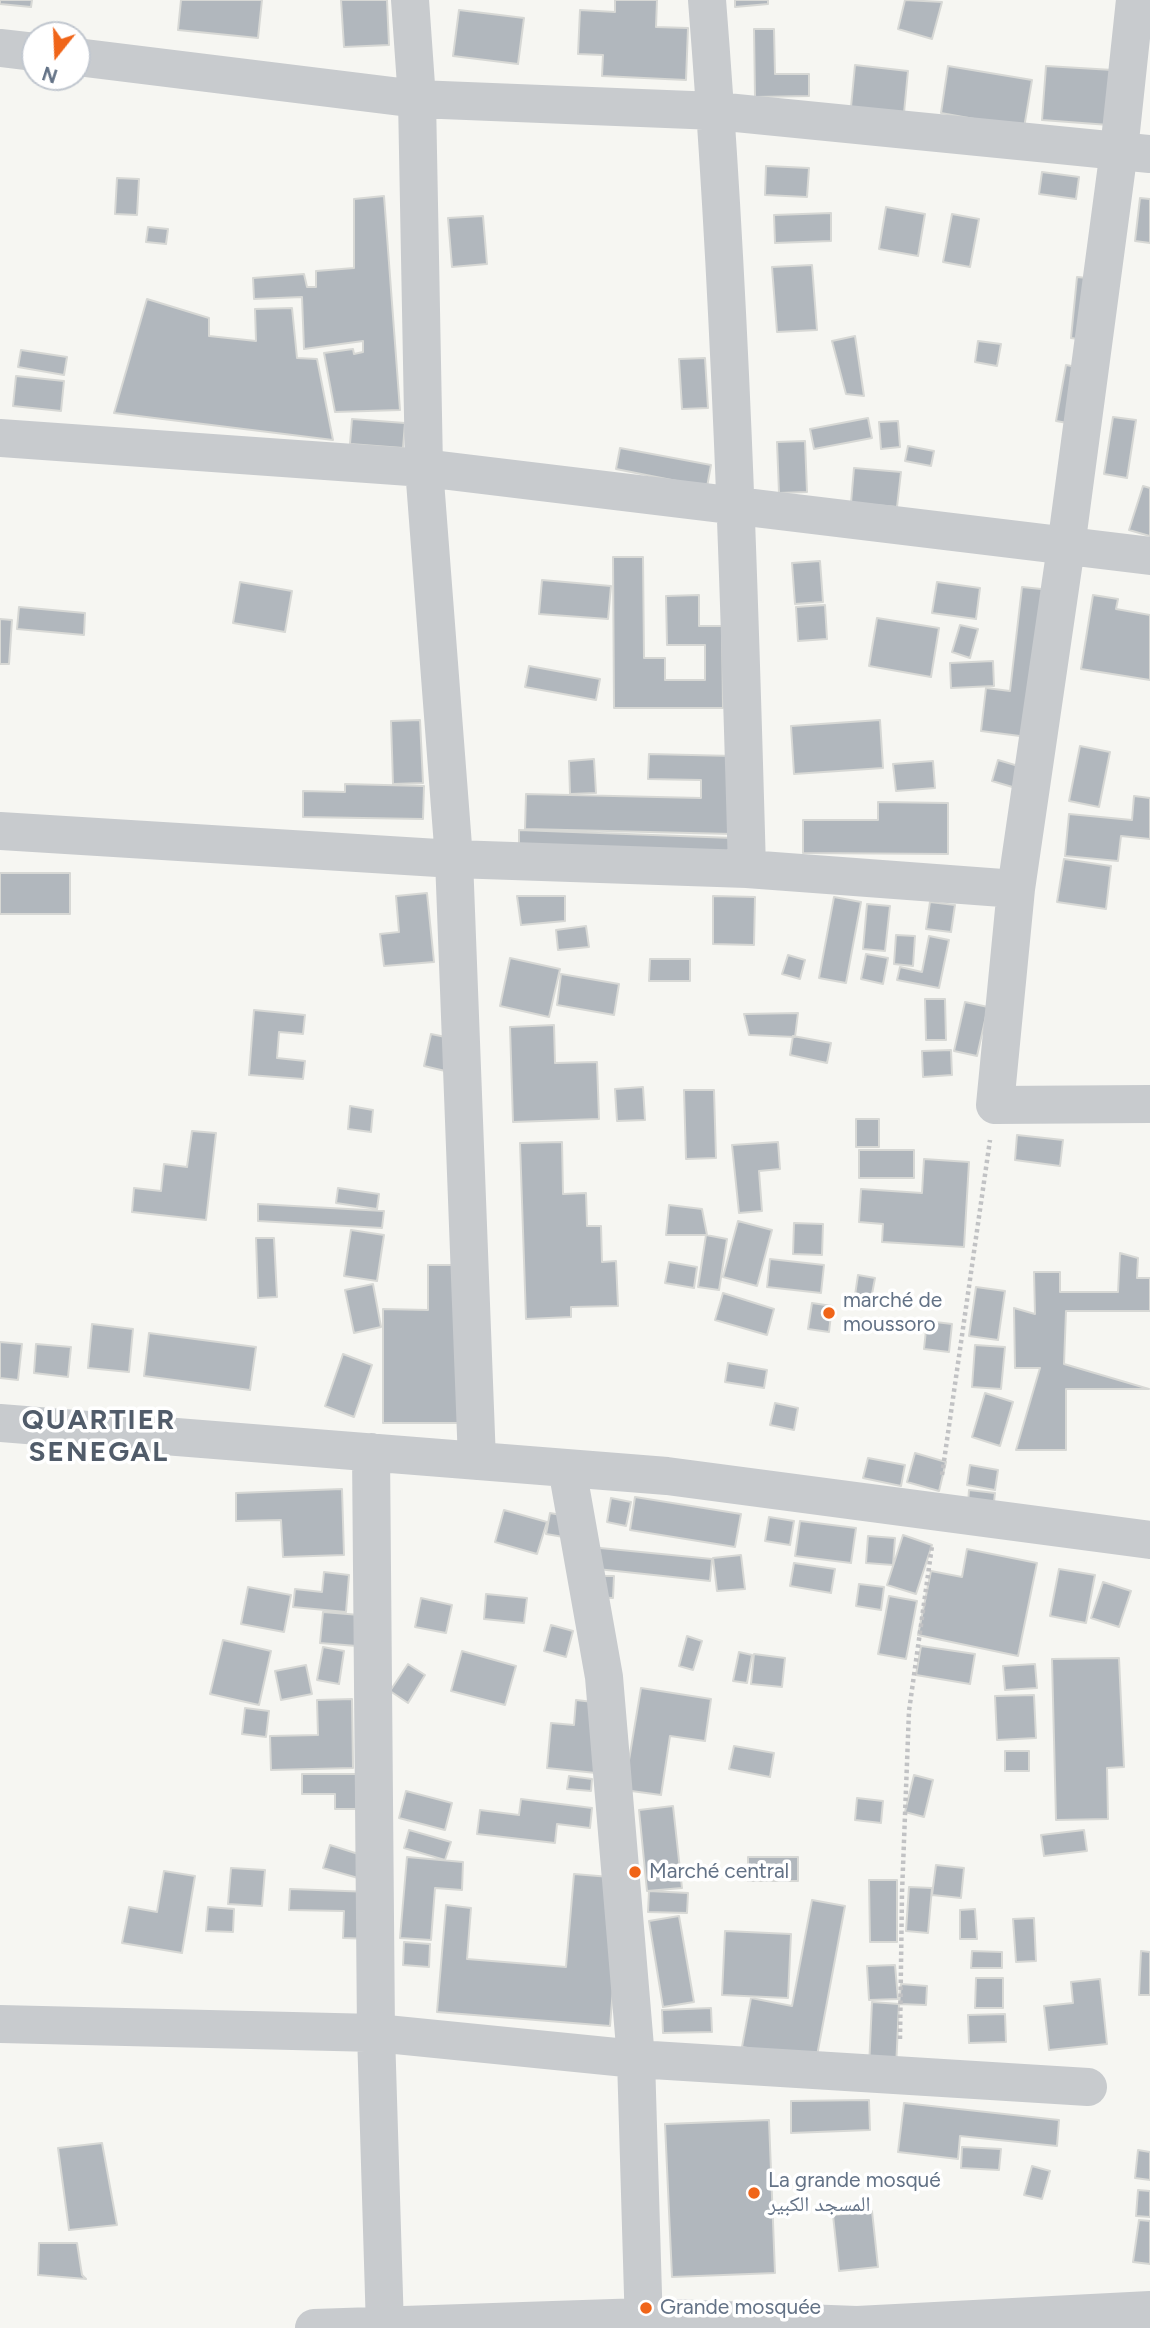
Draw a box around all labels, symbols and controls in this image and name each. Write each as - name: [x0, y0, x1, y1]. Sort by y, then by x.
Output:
- north arrow: [21, 21, 91, 91]
- text: N: [39, 61, 61, 88]
- place label: marché de moussoro: [843, 1288, 942, 1338]
- marker: marché de moussoro: [821, 1305, 837, 1321]
- district label: QUARTIER SENEGAL: [23, 1404, 175, 1470]
- place label: Marché central: [649, 1859, 789, 1885]
- marker: Marché central: [627, 1864, 643, 1880]
- place label: La grande mosqué المسجد الكبير: [768, 2168, 941, 2218]
- marker: La grande mosqué المسجد الكبير: [746, 2185, 762, 2201]
- place label: Grande mosquée: [660, 2295, 821, 2321]
- marker: Grande mosquée: [638, 2300, 654, 2316]

